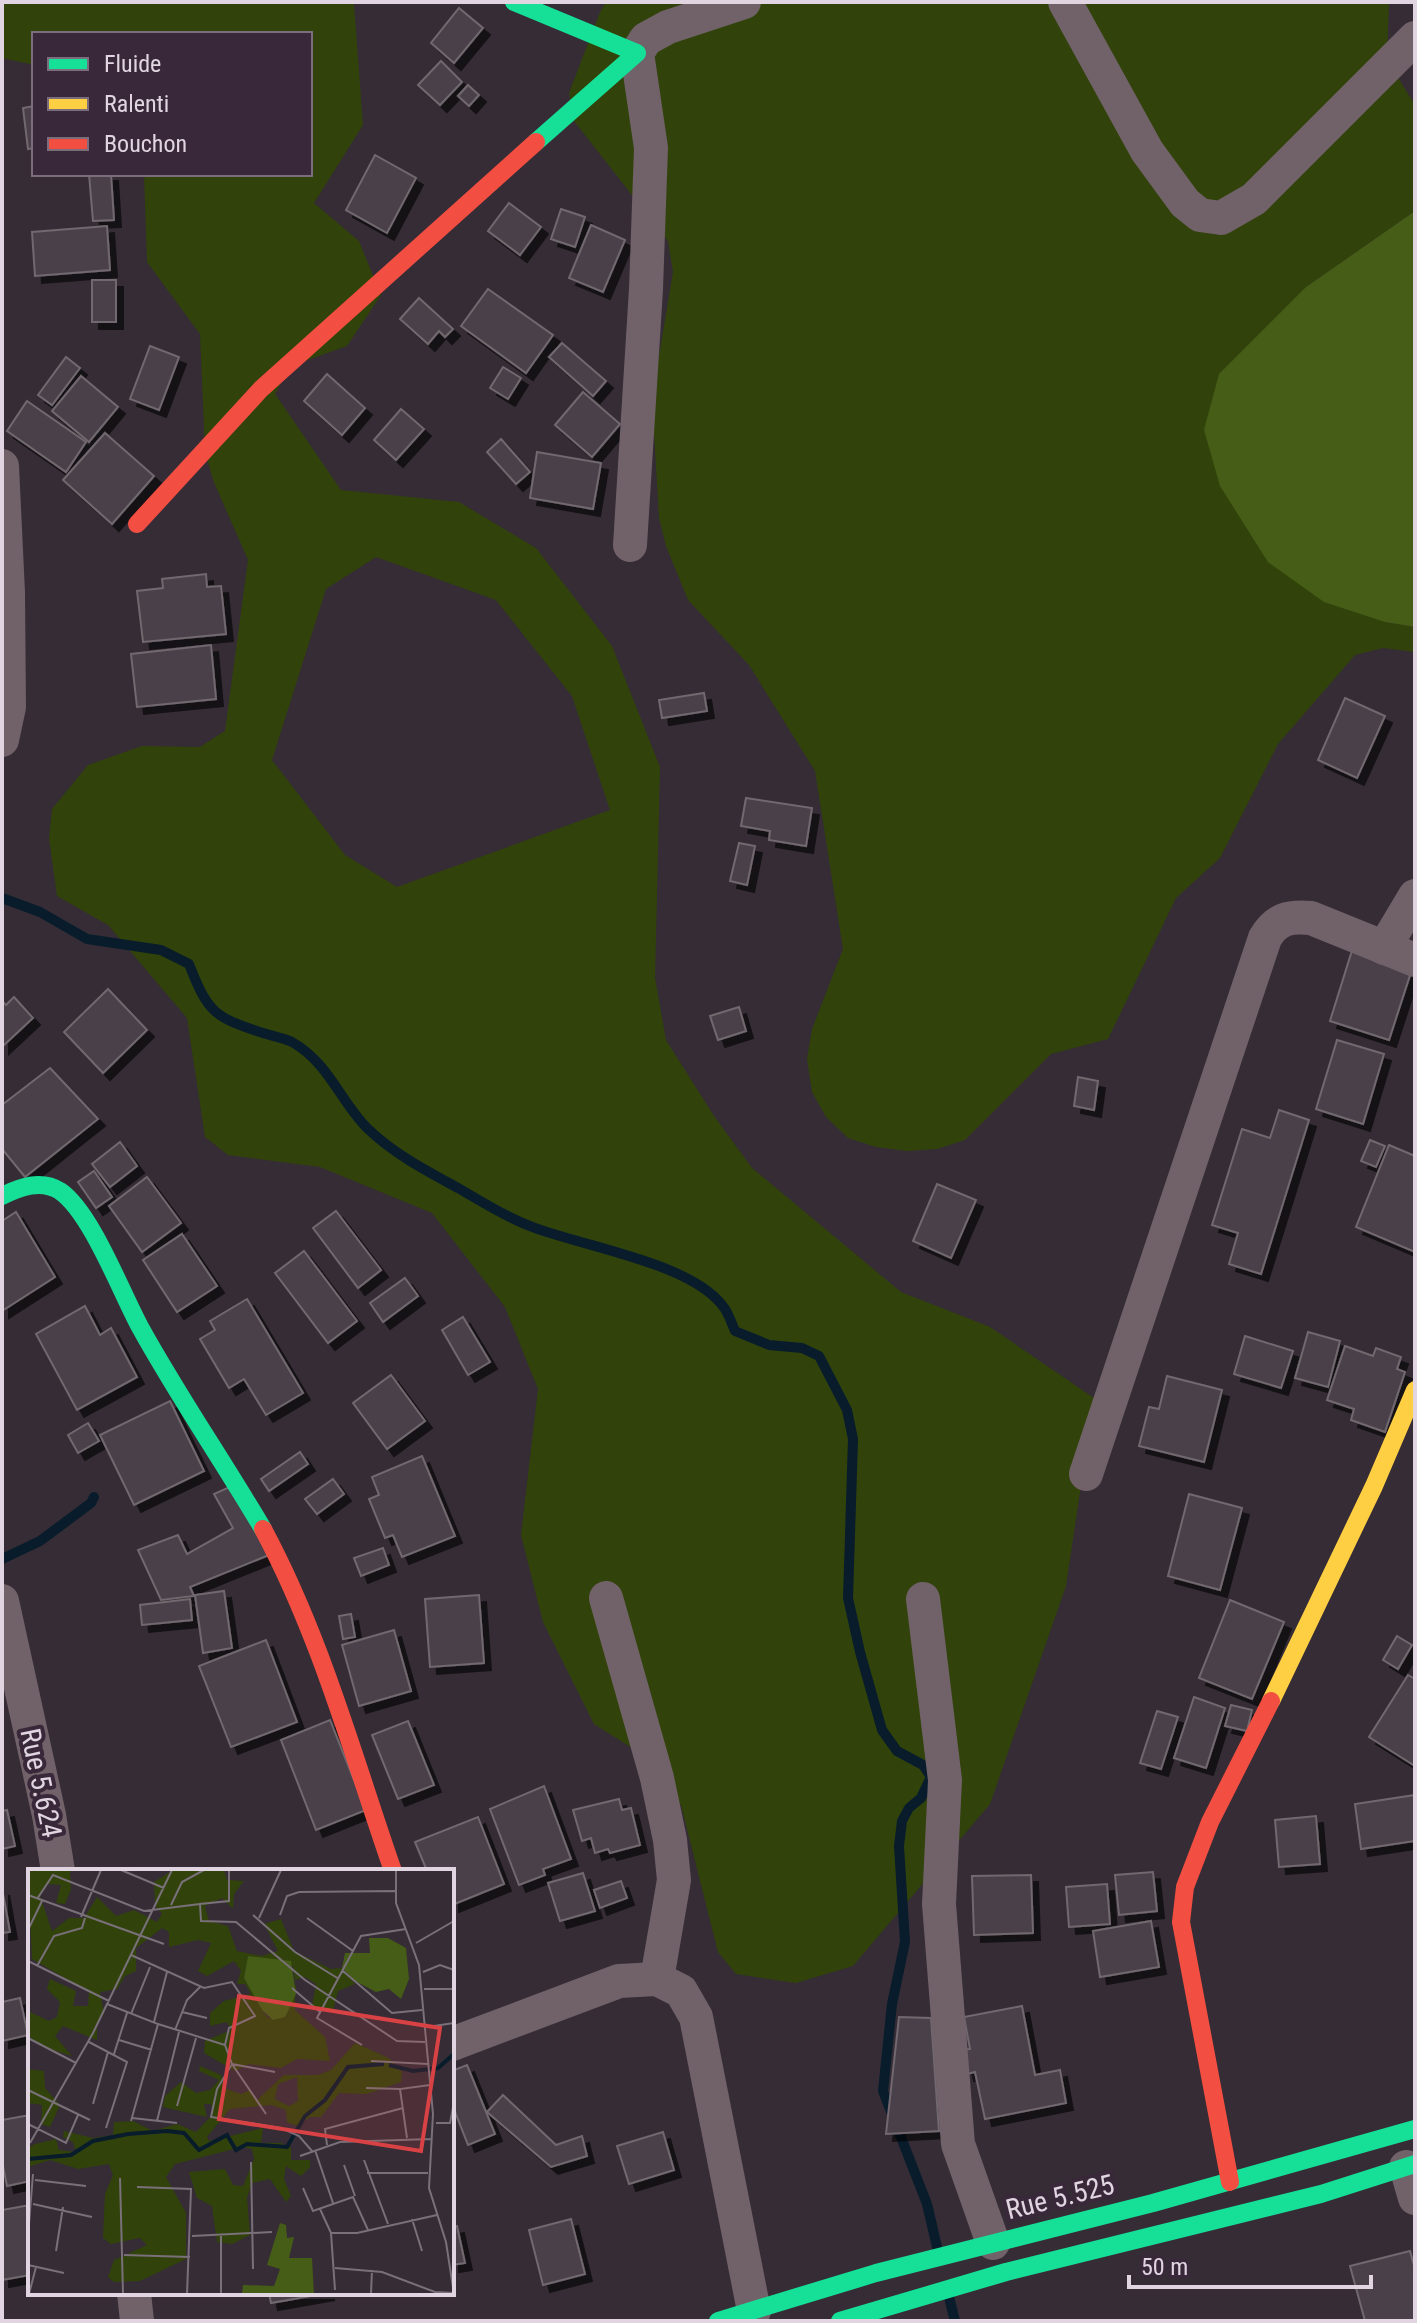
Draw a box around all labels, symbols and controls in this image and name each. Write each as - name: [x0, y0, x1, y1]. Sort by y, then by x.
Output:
- legend: [32, 32, 312, 176]
- text: Fluide: [104, 50, 161, 78]
- text: Ralenti: [104, 90, 169, 118]
- text: Bouchon: [104, 130, 187, 158]
- street label: Rue 5.624: [13, 1725, 69, 1841]
- inset map: [28, 1869, 454, 2295]
- street label: Rue 5.525: [1002, 2168, 1118, 2226]
- scale bar: [1129, 2239, 1371, 2289]
- text: 50 m: [1141, 2253, 1188, 2281]

